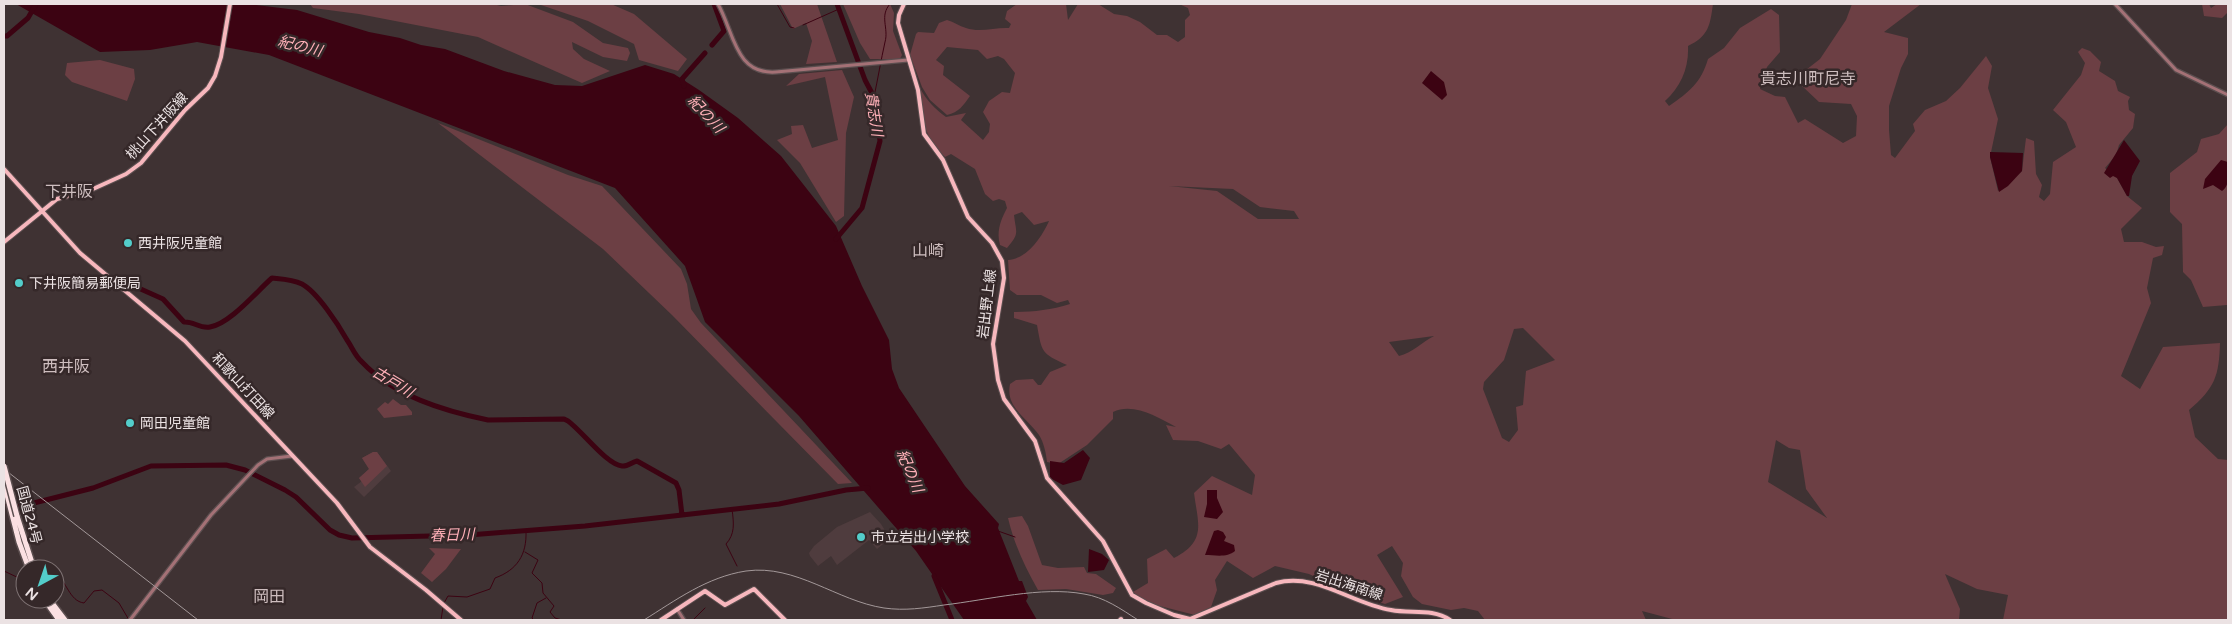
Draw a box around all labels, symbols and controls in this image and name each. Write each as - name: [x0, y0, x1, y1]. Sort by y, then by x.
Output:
- water label: 紀の川: [276, 32, 326, 61]
- district label: 貴志川町尼寺: [1760, 69, 1856, 89]
- street label: 桃山下井阪線: [123, 89, 191, 163]
- water label: 貴志川: [862, 90, 887, 140]
- water label: 紀の川: [684, 91, 729, 138]
- district label: 下井阪: [45, 182, 93, 202]
- place label: 西井阪児童館: [138, 235, 222, 252]
- marker: 西井阪児童館: [122, 237, 134, 249]
- district label: 山崎: [912, 241, 944, 261]
- street label: 岩出野上線: [974, 268, 1000, 340]
- place label: 下井阪簡易郵便局: [29, 275, 141, 292]
- marker: 下井阪簡易郵便局: [13, 277, 25, 289]
- street label: 和歌山打田線: [208, 349, 278, 423]
- district label: 西井阪: [42, 357, 90, 377]
- water label: 古戸川: [369, 363, 419, 402]
- place label: 岡田児童館: [140, 415, 210, 432]
- marker: 岡田児童館: [124, 417, 136, 429]
- water label: 紀の川: [893, 447, 928, 497]
- street label: 国道24号: [13, 484, 45, 546]
- water label: 春日川: [429, 525, 477, 545]
- place label: 市立岩出小学校: [871, 529, 969, 546]
- marker: 市立岩出小学校: [855, 531, 867, 543]
- north arrow: [15, 559, 65, 609]
- street label: 岩出海南線: [1313, 566, 1385, 604]
- text: N: [22, 583, 42, 604]
- district label: 岡田: [253, 587, 285, 607]

